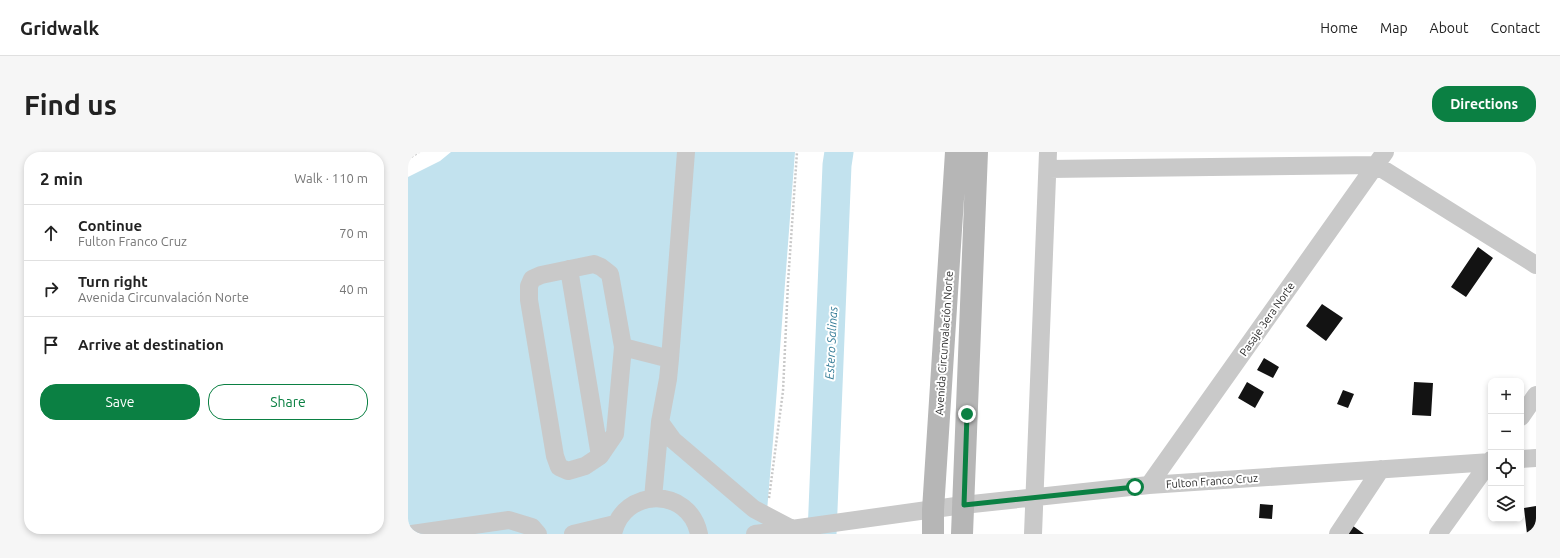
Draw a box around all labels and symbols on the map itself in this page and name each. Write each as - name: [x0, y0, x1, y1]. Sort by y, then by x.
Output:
- street label: Avenida Circunvalación Norte: [933, 270, 955, 416]
- street label: Pasaje 3era Norte: [1237, 280, 1297, 358]
- water label: Estero Salinas: [823, 306, 839, 380]
- route end: [958, 405, 976, 423]
- street label: Fulton Franco Cruz: [1166, 472, 1258, 490]
- route start: [1126, 478, 1144, 496]

